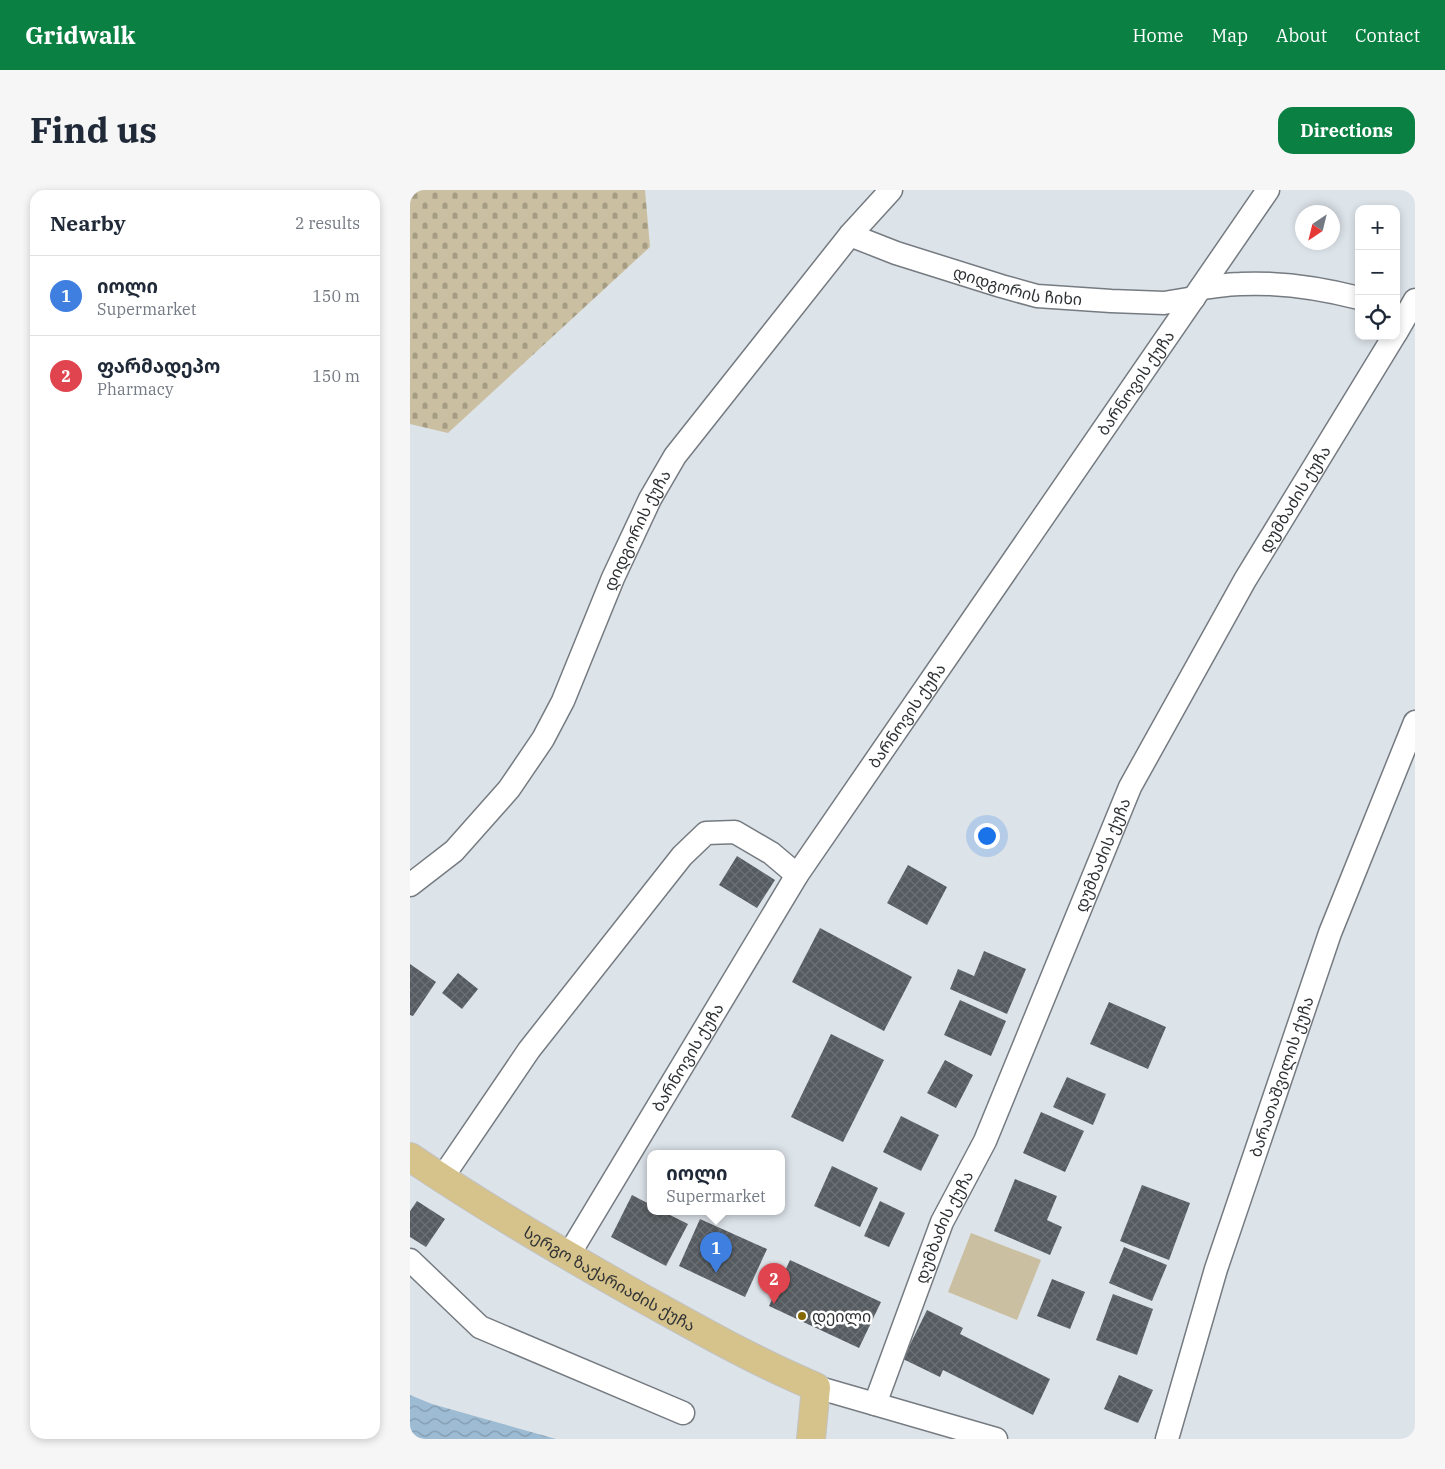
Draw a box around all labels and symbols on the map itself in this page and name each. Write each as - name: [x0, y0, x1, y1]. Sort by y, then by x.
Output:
- north arrow: [1295, 205, 1340, 250]
- street label: დიდგორის ჩიხი: [950, 262, 1083, 309]
- street label: ბარნოვის ქუჩა: [1092, 326, 1179, 439]
- street label: დუმბაძის ქუჩა: [1254, 442, 1335, 556]
- street label: დიდგორის ქუჩა: [599, 466, 675, 594]
- street label: ბარნოვის ქუჩა: [864, 659, 950, 772]
- street label: დუმბაძის ქუჩა: [1070, 795, 1135, 915]
- your location: [974, 823, 1000, 849]
- street label: ბარათაშვილის ქუჩა: [1245, 994, 1318, 1160]
- street label: ბარნოვის ქუჩა: [647, 999, 728, 1115]
- street label: დუმბაძის ქუჩა: [910, 1167, 977, 1287]
- street label: სერგო ზაქარიაძის ქუჩა: [520, 1222, 699, 1336]
- pin: 1: [700, 1232, 732, 1273]
- pin: 2: [758, 1263, 790, 1304]
- place label: დეილი: [812, 1306, 871, 1327]
- marker: დეილი: [796, 1310, 808, 1322]

